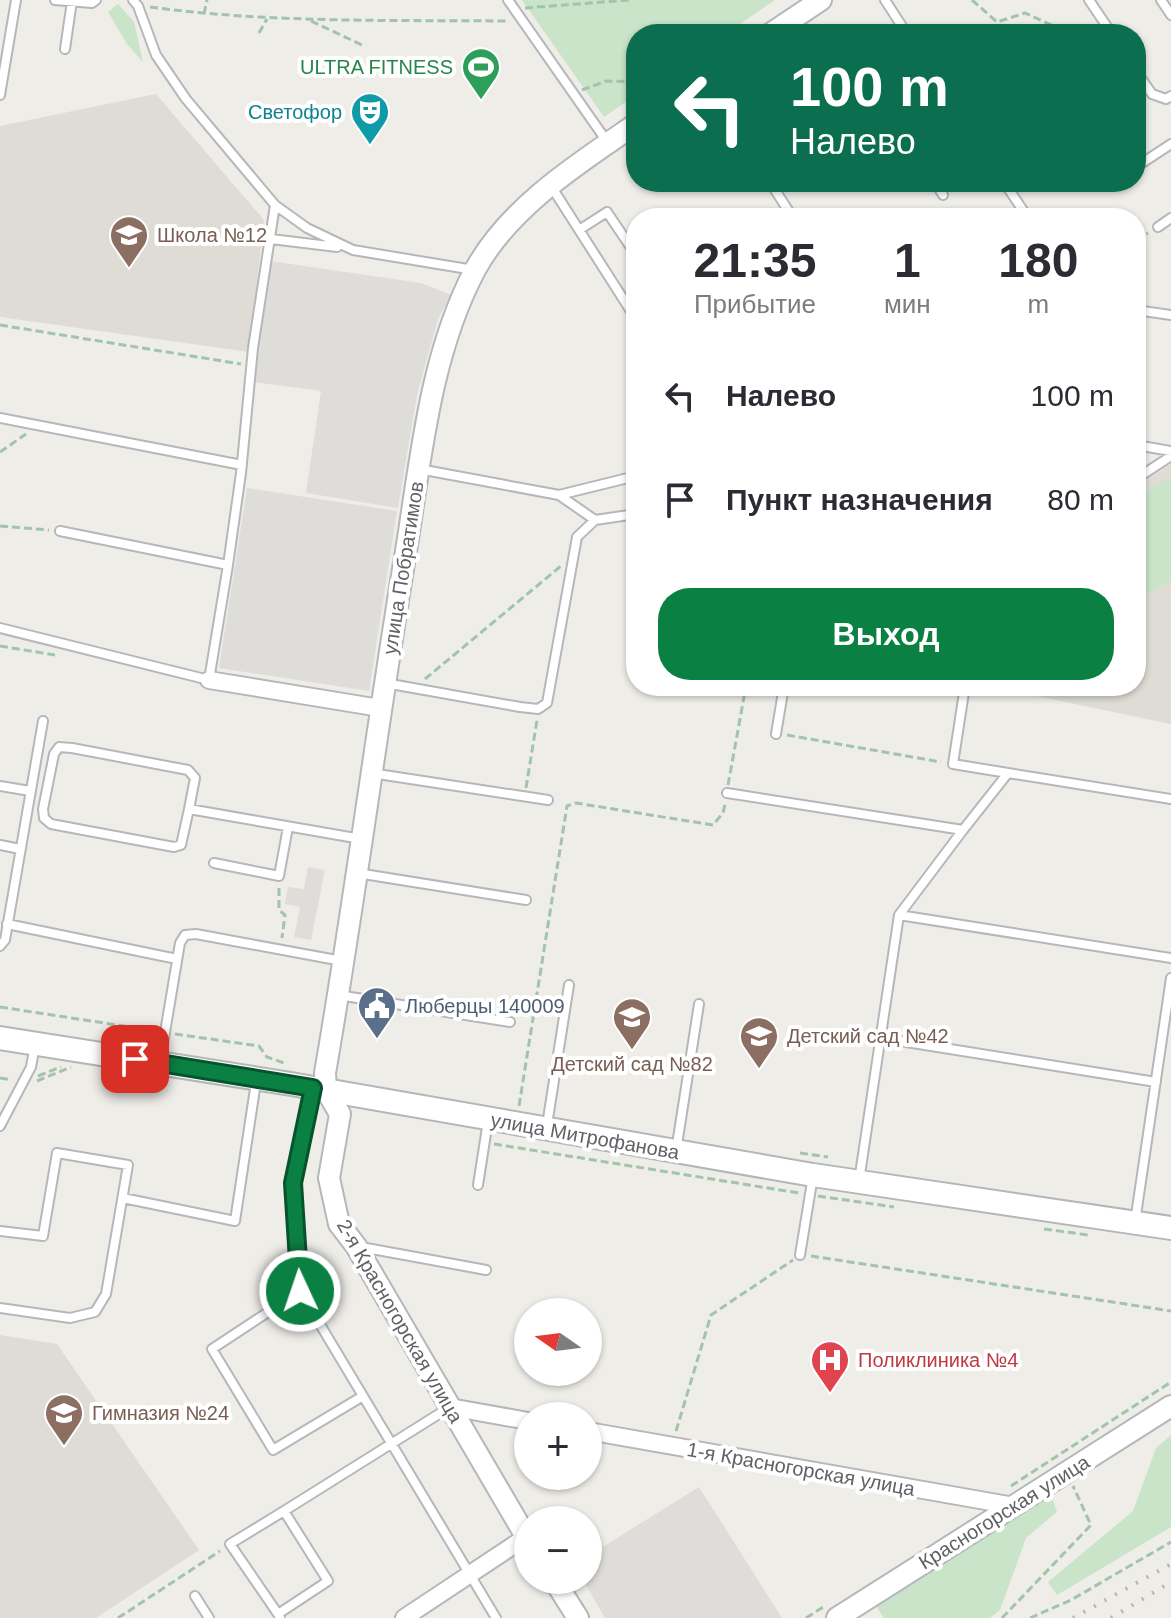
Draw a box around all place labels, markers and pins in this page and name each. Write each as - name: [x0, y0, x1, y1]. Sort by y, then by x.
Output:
- sports icon: ULTRA FITNESS: [460, 46, 502, 101]
- place label: ULTRA FITNESS: [300, 56, 453, 78]
- theatre icon: Светофор: [349, 91, 391, 146]
- place label: Светофор: [248, 101, 342, 123]
- school or university icon: Школа №12: [108, 214, 150, 269]
- place label: Школа №12: [157, 224, 267, 246]
- public building icon: Люберцы 140009: [356, 985, 398, 1040]
- place label: Люберцы 140009: [405, 995, 565, 1017]
- school or university icon: Детский сад №82: [611, 996, 653, 1051]
- school or university icon: Детский сад №42: [738, 1015, 780, 1070]
- pin: [101, 1025, 169, 1093]
- place label: Детский сад №42: [787, 1025, 949, 1047]
- place label: Детский сад №82: [551, 1053, 713, 1075]
- hospital icon: Поликлиника №4: [809, 1339, 851, 1394]
- place label: Поликлиника №4: [858, 1349, 1018, 1371]
- school or university icon: Гимназия №24: [43, 1392, 85, 1447]
- place label: Гимназия №24: [92, 1402, 229, 1424]

